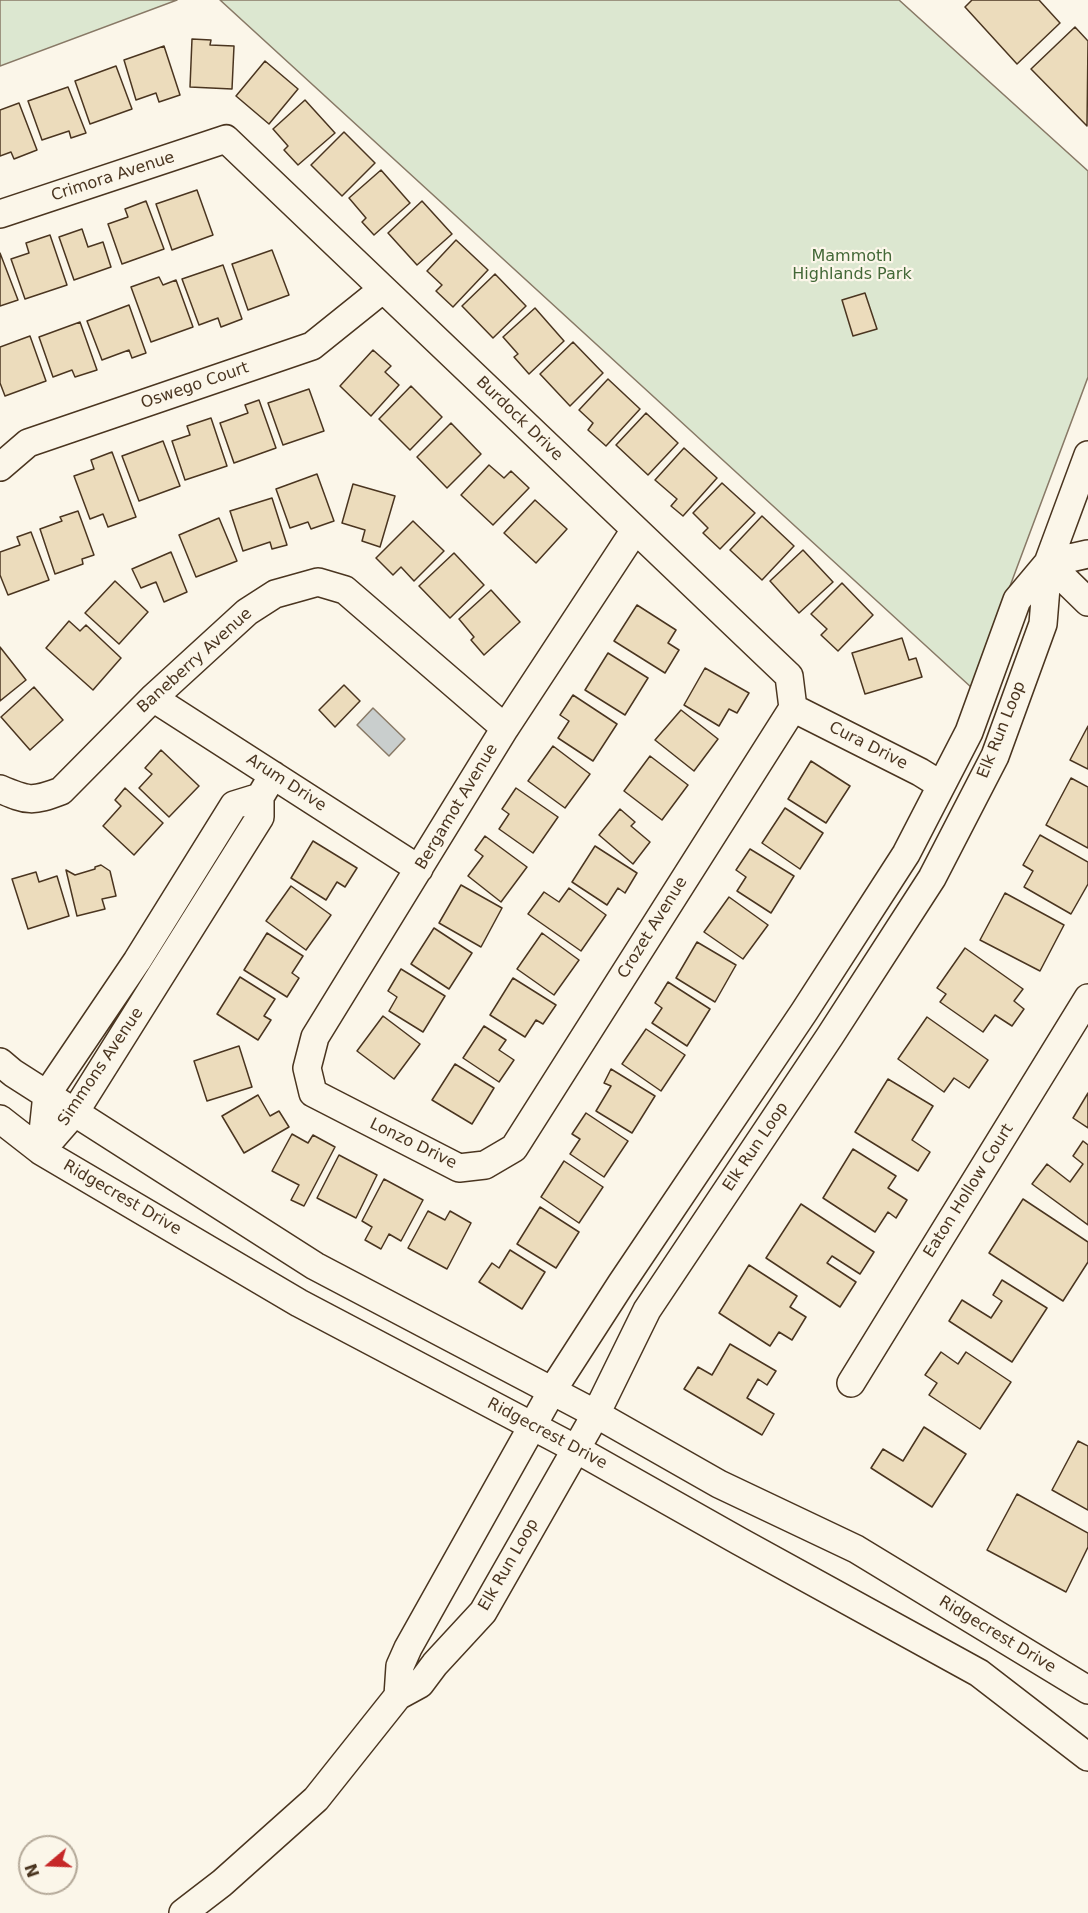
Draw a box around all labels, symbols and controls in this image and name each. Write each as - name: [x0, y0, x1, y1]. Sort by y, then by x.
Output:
- street label: Crimora Avenue: [49, 148, 177, 206]
- park label: Mammoth Highlands Park: [792, 247, 912, 285]
- street label: Oswego Court: [139, 359, 251, 413]
- street label: Burdock Drive: [472, 373, 566, 465]
- street label: Baneberry Avenue: [134, 604, 256, 718]
- street label: Elk Run Loop: [974, 679, 1030, 781]
- street label: Cura Drive: [826, 718, 910, 774]
- street label: Bergamot Avenue: [412, 741, 502, 873]
- street label: Arum Drive: [243, 750, 329, 816]
- street label: Crozet Avenue: [614, 874, 692, 982]
- street label: Simmons Avenue: [54, 1004, 148, 1130]
- street label: Elk Run Loop: [719, 1099, 793, 1195]
- street label: Lonzo Drive: [366, 1115, 460, 1173]
- street label: Eaton Hollow Court: [920, 1121, 1018, 1261]
- street label: Ridgecrest Drive: [60, 1156, 184, 1240]
- street label: Ridgecrest Drive: [484, 1394, 610, 1474]
- street label: Elk Run Loop: [475, 1516, 543, 1614]
- street label: Ridgecrest Drive: [935, 1593, 1059, 1677]
- north arrow: [18, 1835, 78, 1895]
- text: N: [21, 1861, 44, 1880]

